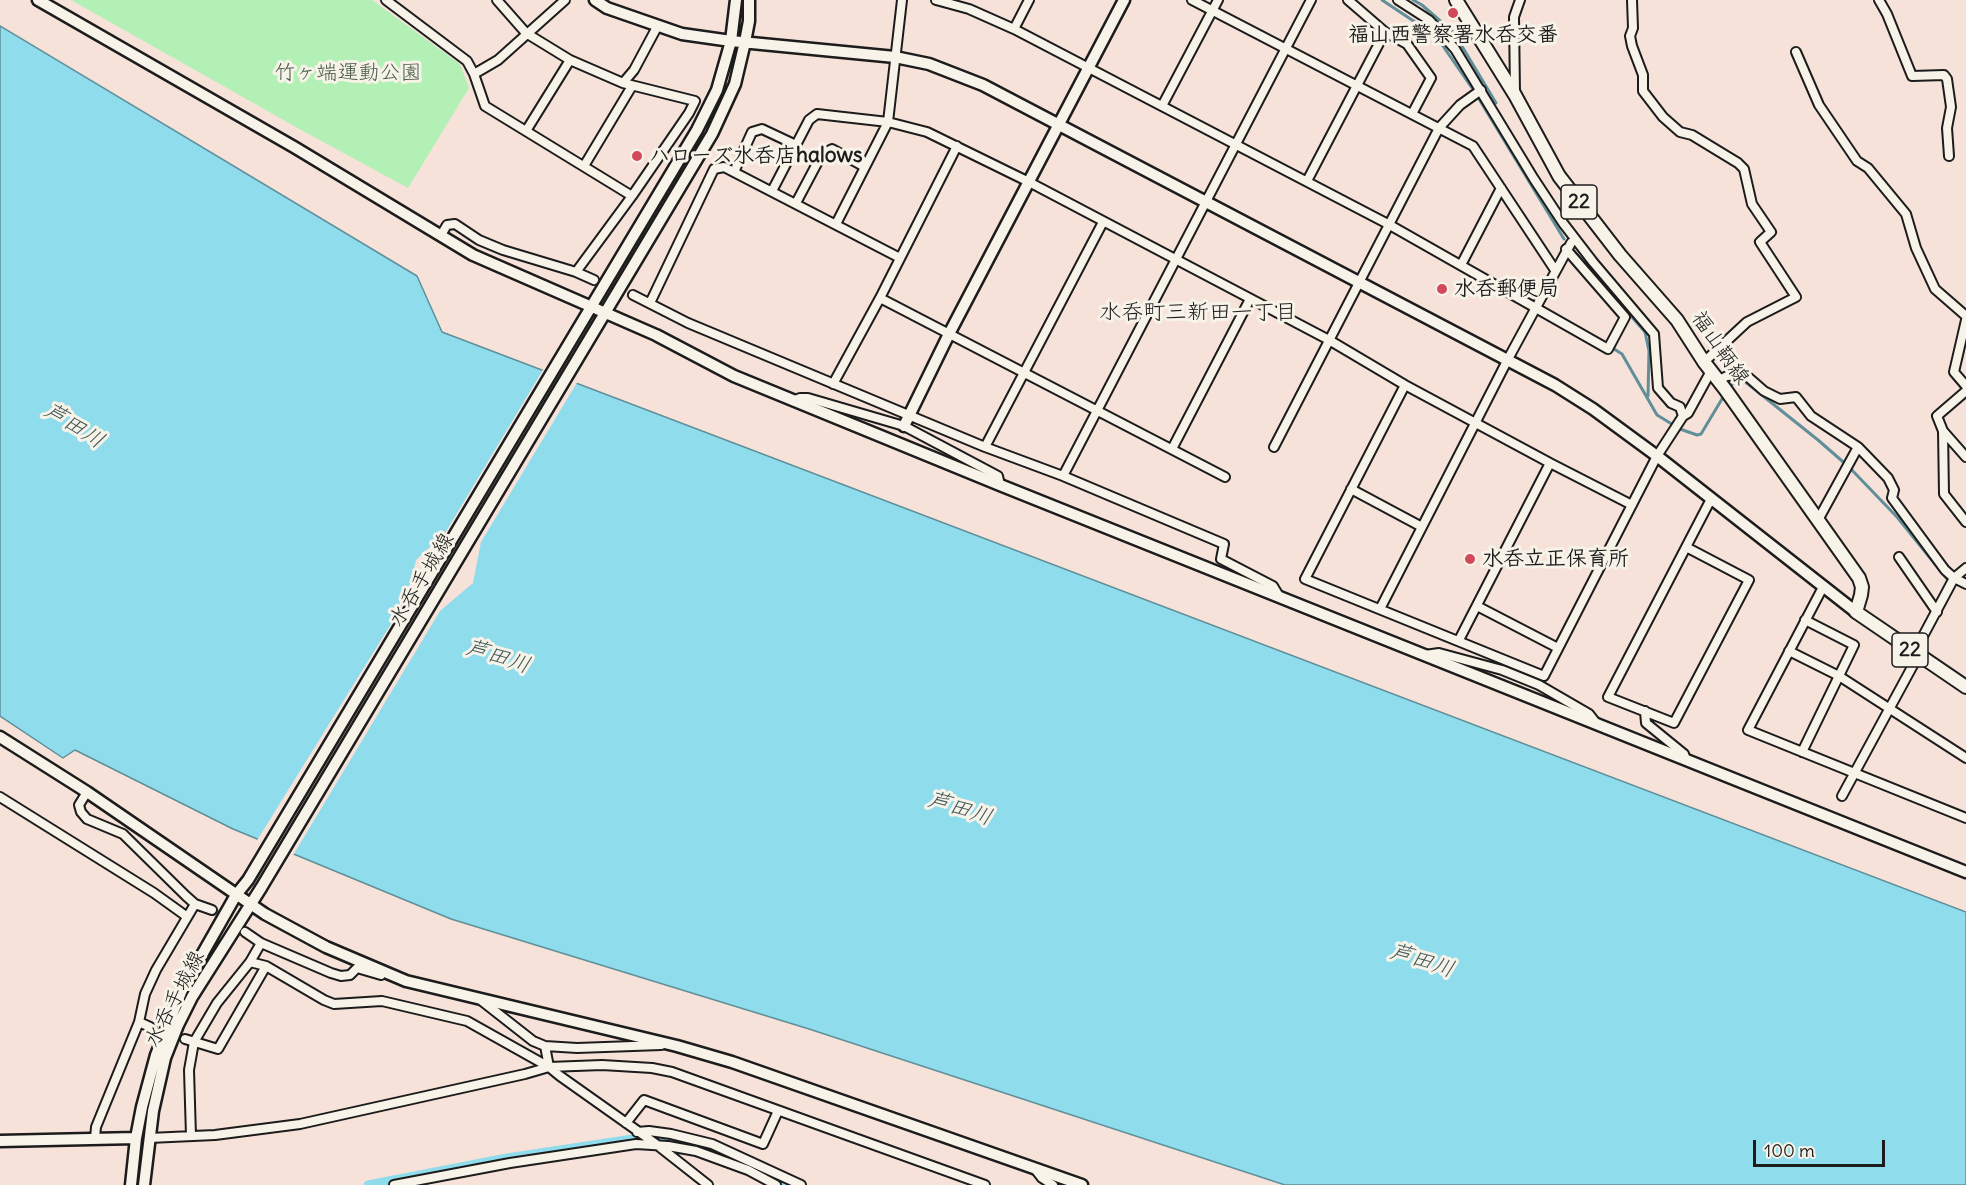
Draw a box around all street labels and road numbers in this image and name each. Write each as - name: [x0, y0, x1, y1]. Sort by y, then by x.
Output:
- road number: 22: [1561, 185, 1597, 219]
- street label: 福山鞆線: [1686, 306, 1754, 390]
- street label: 水呑手城線: [384, 529, 460, 631]
- road number: 22: [1892, 633, 1928, 667]
- street label: 水呑手城線: [140, 947, 210, 1051]

